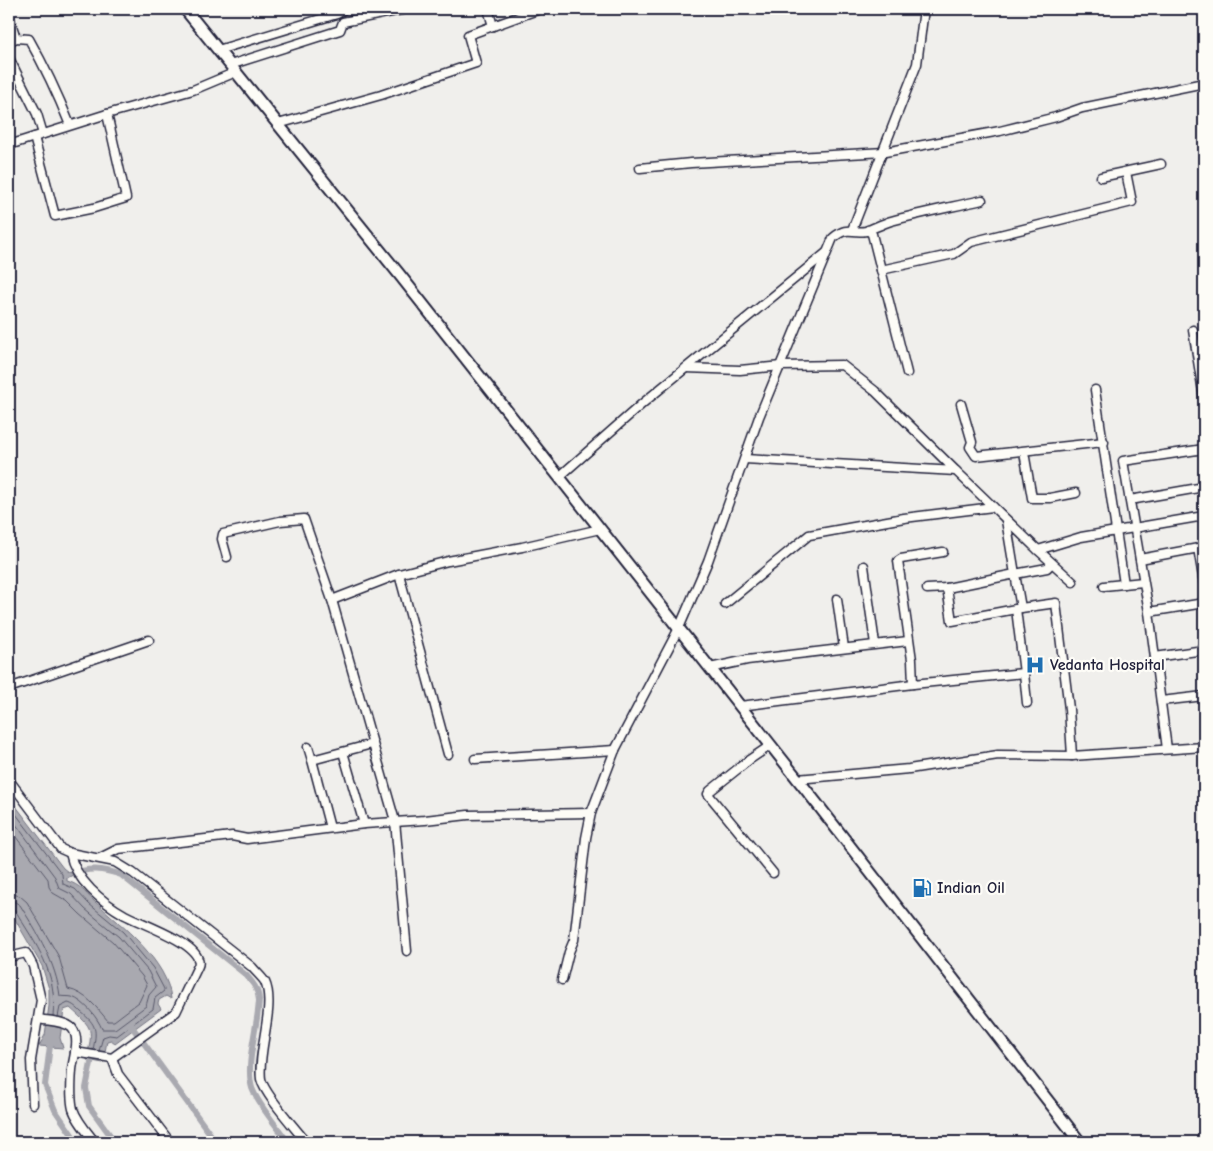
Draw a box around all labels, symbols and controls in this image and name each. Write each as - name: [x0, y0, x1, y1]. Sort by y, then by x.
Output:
- hospital icon: Vedanta Hospital: [1024, 654, 1046, 676]
- place label: Vedanta Hospital: [1050, 656, 1165, 674]
- fuel station icon: Indian Oil: [911, 877, 933, 899]
- place label: Indian Oil: [937, 879, 1005, 897]

